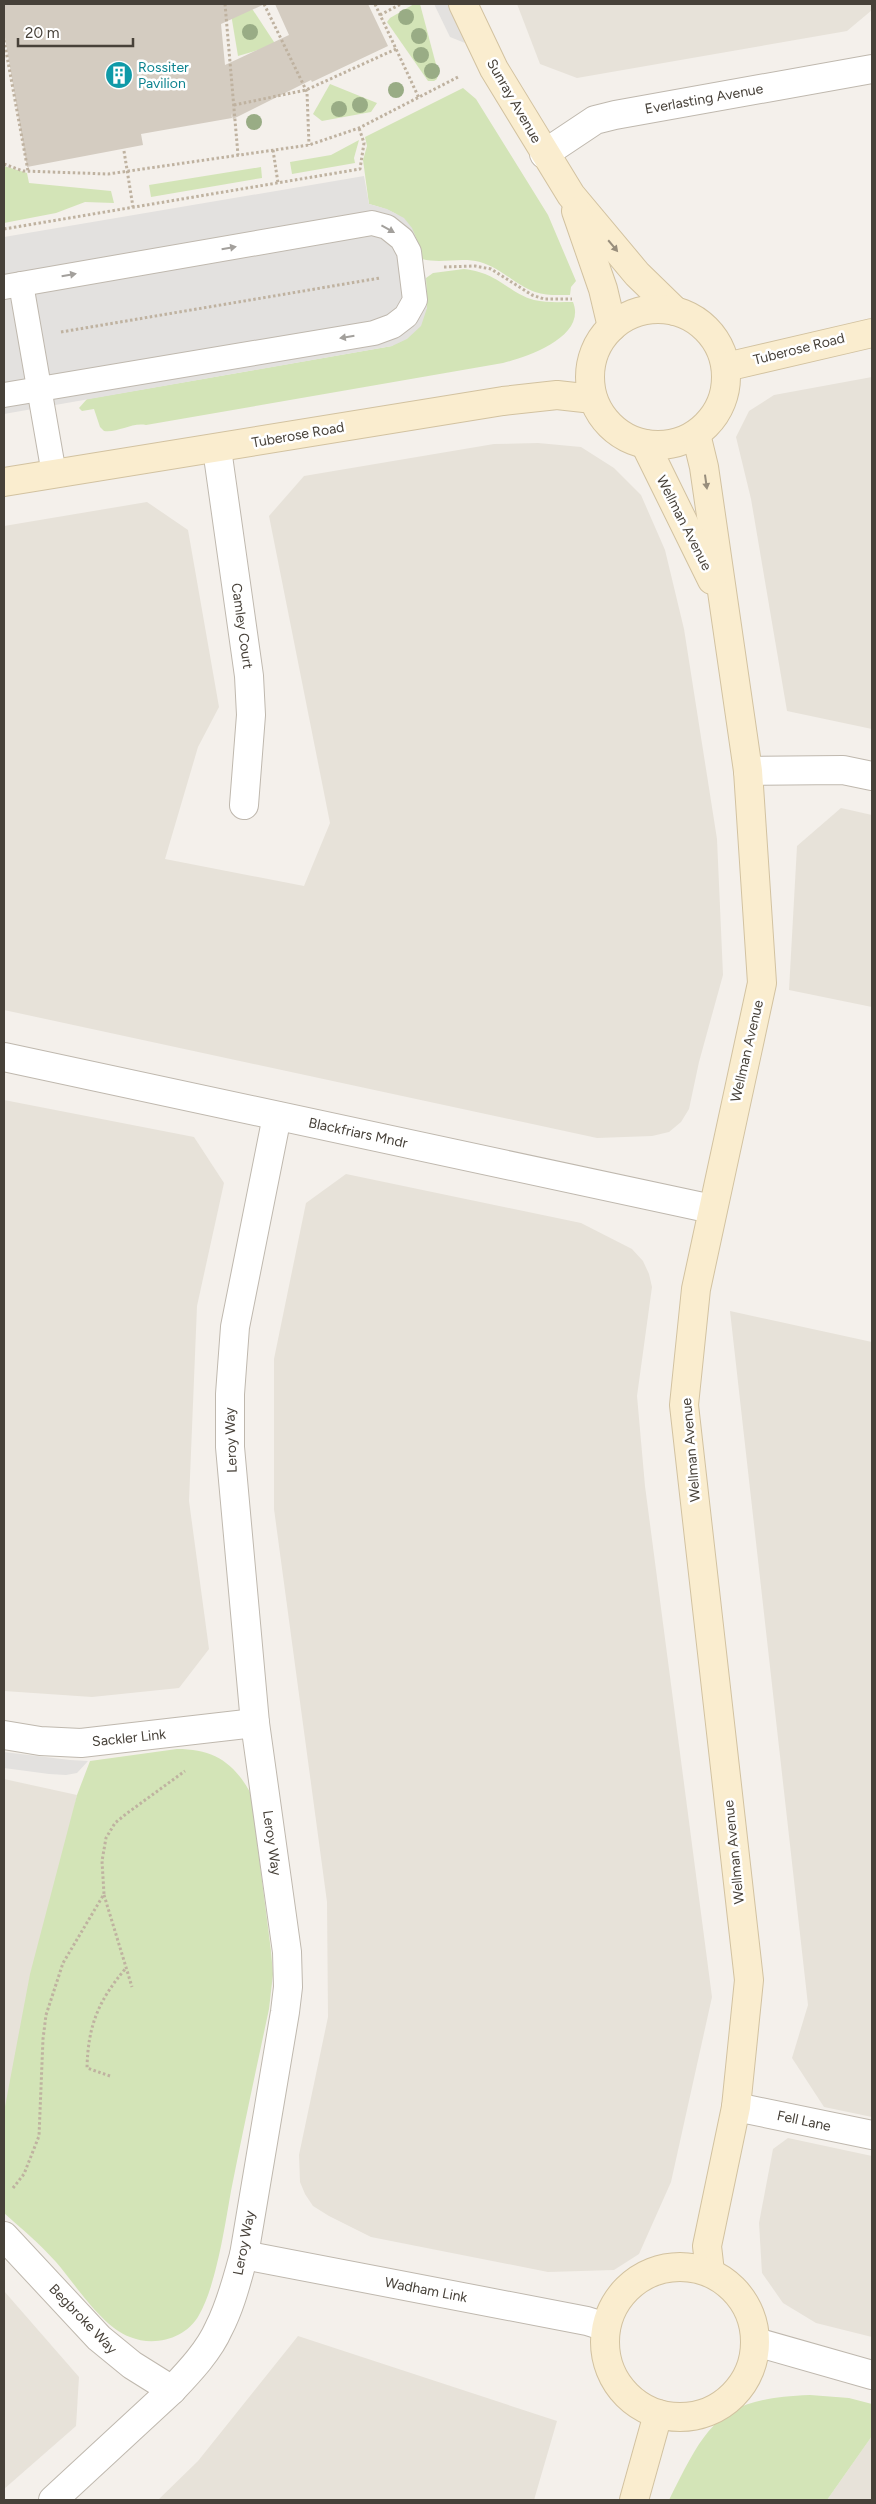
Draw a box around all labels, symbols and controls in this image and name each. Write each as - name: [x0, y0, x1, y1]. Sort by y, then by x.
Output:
- scale bar: [18, 15, 132, 47]
- text: 20 m: [25, 24, 59, 42]
- street label: Sunray Avenue: [483, 56, 545, 146]
- place label: Rossiter Pavilion: [138, 59, 189, 92]
- building icon: Rossiter Pavilion: [104, 60, 134, 90]
- street label: Everlasting Avenue: [643, 80, 765, 118]
- one-way arrow: [382, 225, 395, 234]
- one-way arrow: [608, 239, 619, 252]
- one-way arrow: [222, 243, 238, 251]
- one-way arrow: [62, 271, 78, 279]
- street label: Tuberose Road: [752, 329, 846, 369]
- one-way arrow: [339, 333, 355, 341]
- street label: Tuberose Road: [251, 419, 345, 451]
- street label: Wellman Avenue: [653, 473, 715, 574]
- one-way arrow: [702, 474, 710, 490]
- street label: Camley Court: [228, 582, 256, 670]
- street label: Wellman Avenue: [727, 998, 767, 1104]
- street label: Blackfriars Mndr: [307, 1114, 409, 1152]
- street label: Wellman Avenue: [678, 1397, 704, 1503]
- street label: Leroy Way: [221, 1406, 241, 1473]
- street label: Sackler Link: [91, 1726, 167, 1750]
- street label: Wellman Avenue: [720, 1799, 748, 1905]
- street label: Leroy Way: [259, 1809, 285, 1877]
- street label: Fell Lane: [775, 2107, 833, 2135]
- street label: Leroy Way: [229, 2209, 259, 2277]
- street label: Wadham Link: [383, 2274, 469, 2306]
- street label: Begbroke Way: [45, 2281, 121, 2358]

